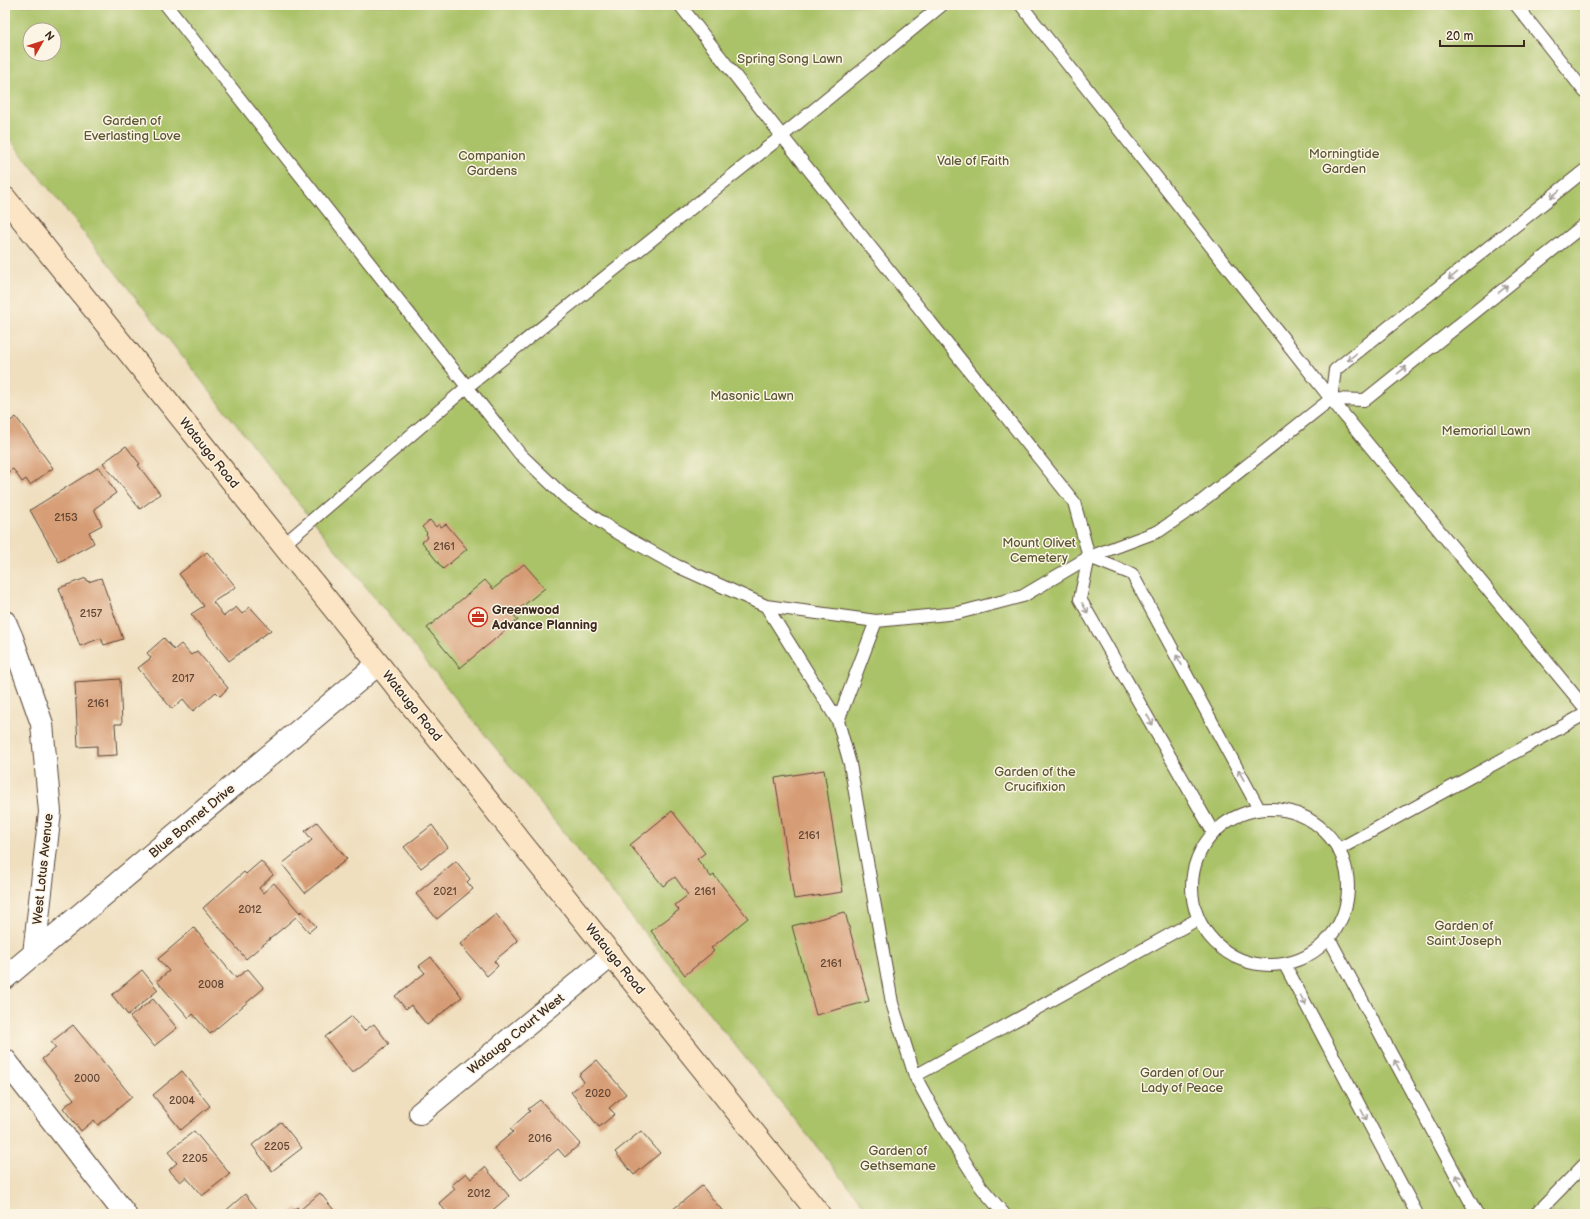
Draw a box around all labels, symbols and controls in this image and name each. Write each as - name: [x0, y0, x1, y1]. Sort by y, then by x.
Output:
- north arrow: [22, 22, 62, 62]
- scale bar: [1440, 22, 1524, 48]
- text: N: [42, 29, 57, 43]
- text: 20 m: [1446, 29, 1473, 44]
- park label: Spring Song Lawn: [737, 51, 843, 67]
- park label: Garden of Everlasting Love: [83, 113, 181, 144]
- park label: Morningtide Garden: [1309, 146, 1380, 177]
- park label: Companion Gardens: [458, 148, 526, 179]
- park label: Vale of Faith: [937, 153, 1009, 169]
- one-way arrow: [1549, 190, 1560, 199]
- one-way arrow: [1448, 271, 1459, 280]
- one-way arrow: [1498, 285, 1509, 293]
- one-way arrow: [1346, 352, 1357, 361]
- one-way arrow: [1397, 366, 1408, 375]
- park label: Masonic Lawn: [710, 388, 794, 404]
- street label: Watauga Road: [176, 414, 242, 492]
- park label: Memorial Lawn: [1441, 423, 1531, 439]
- house number: 2153: [54, 511, 78, 524]
- park label: Mount Olivet Cemetery: [1002, 535, 1076, 566]
- house number: 2161: [433, 540, 455, 553]
- one-way arrow: [1082, 601, 1090, 613]
- place label: Greenwood Advance Planning: [491, 602, 597, 633]
- office icon: Greenwood Advance Planning: [467, 606, 489, 628]
- house number: 2157: [80, 607, 103, 620]
- one-way arrow: [1174, 654, 1182, 666]
- street label: Watauga Road: [379, 667, 445, 745]
- house number: 2017: [172, 672, 195, 685]
- house number: 2161: [87, 697, 109, 710]
- one-way arrow: [1146, 714, 1154, 726]
- park label: Garden of the Crucifixion: [994, 764, 1076, 795]
- one-way arrow: [1236, 769, 1244, 781]
- street label: Blue Bonnet Drive: [146, 780, 238, 862]
- street label: West Lotus Avenue: [29, 812, 57, 925]
- house number: 2161: [798, 829, 820, 842]
- house number: 2021: [433, 885, 457, 898]
- house number: 2161: [694, 885, 716, 898]
- house number: 2012: [238, 903, 262, 916]
- park label: Garden of Saint Joseph: [1426, 918, 1502, 949]
- street label: Watauga Road: [582, 920, 648, 998]
- house number: 2161: [820, 957, 842, 970]
- house number: 2008: [198, 978, 224, 991]
- street label: Watauga Court West: [464, 990, 568, 1078]
- one-way arrow: [1300, 994, 1308, 1006]
- one-way arrow: [1393, 1059, 1401, 1071]
- park label: Garden of Our Lady of Peace: [1140, 1065, 1224, 1096]
- house number: 2000: [74, 1072, 100, 1085]
- house number: 2020: [585, 1087, 611, 1100]
- house number: 2004: [169, 1094, 195, 1107]
- one-way arrow: [1361, 1108, 1369, 1120]
- house number: 2016: [528, 1132, 552, 1145]
- house number: 2205: [264, 1140, 290, 1153]
- park label: Garden of Gethsemane: [860, 1143, 936, 1174]
- house number: 2205: [182, 1152, 208, 1165]
- one-way arrow: [1455, 1174, 1462, 1186]
- house number: 2012: [467, 1187, 491, 1200]

